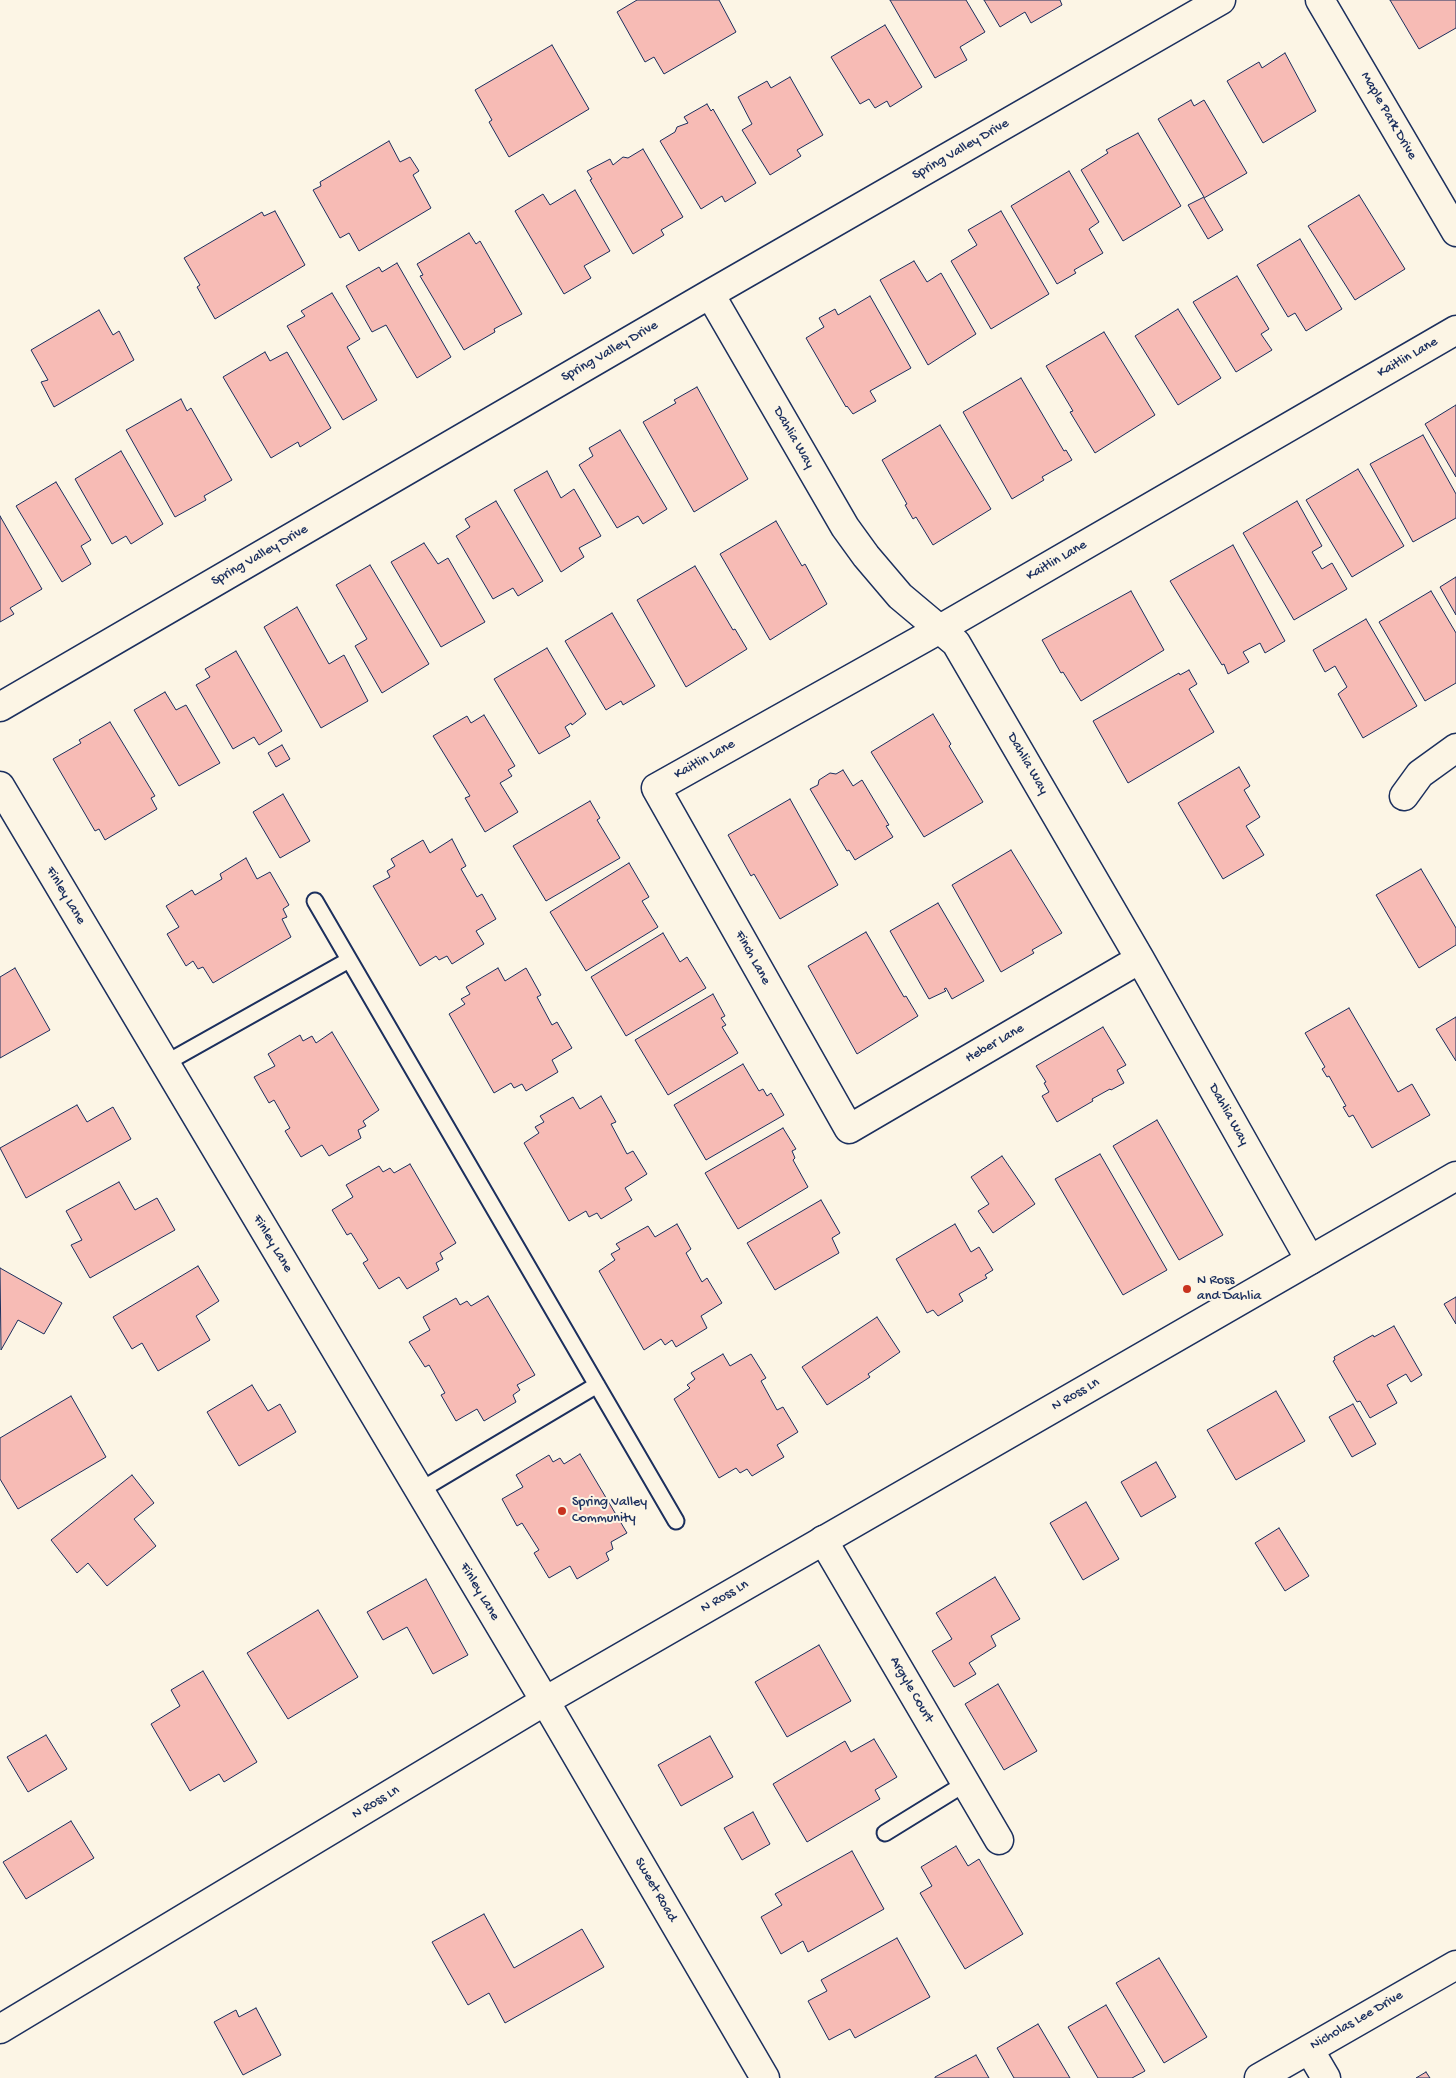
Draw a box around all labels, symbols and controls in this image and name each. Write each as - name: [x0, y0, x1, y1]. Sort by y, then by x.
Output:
- street label: Maple Park Drive: [1356, 69, 1420, 163]
- street label: Spring Valley Drive: [910, 115, 1012, 185]
- street label: Spring Valley Drive: [559, 317, 661, 387]
- street label: Kaitlin Lane: [1375, 334, 1441, 382]
- street label: Dahlia Way: [769, 404, 817, 472]
- street label: Spring Valley Drive: [209, 521, 311, 591]
- street label: Kaitlin Lane: [1024, 537, 1090, 585]
- street label: Dahlia Way: [1003, 730, 1051, 798]
- street label: Kaitlin Lane: [672, 736, 738, 784]
- street label: Finley Lane: [41, 864, 89, 928]
- street label: Finch Lane: [730, 928, 774, 988]
- street label: Heber Lane: [963, 1021, 1027, 1067]
- street label: Dahlia Way: [1204, 1081, 1252, 1149]
- street label: Finley Lane: [248, 1212, 296, 1276]
- place label: N Ross and Dahlia: [1197, 1273, 1261, 1305]
- marker: N Ross and Dahlia: [1181, 1283, 1193, 1295]
- street label: N Ross Ln: [1049, 1375, 1103, 1415]
- place label: Spring Valley Community: [572, 1495, 647, 1528]
- marker: Spring Valley Community: [556, 1505, 568, 1517]
- street label: Finley Lane: [455, 1560, 503, 1624]
- street label: N Ross Ln: [698, 1577, 752, 1617]
- street label: Argyle Court: [885, 1654, 937, 1726]
- street label: N Ross Ln: [349, 1782, 403, 1824]
- street label: Sweet Road: [630, 1855, 680, 1925]
- street label: Nicholas Lee Drive: [1308, 1988, 1406, 2054]

